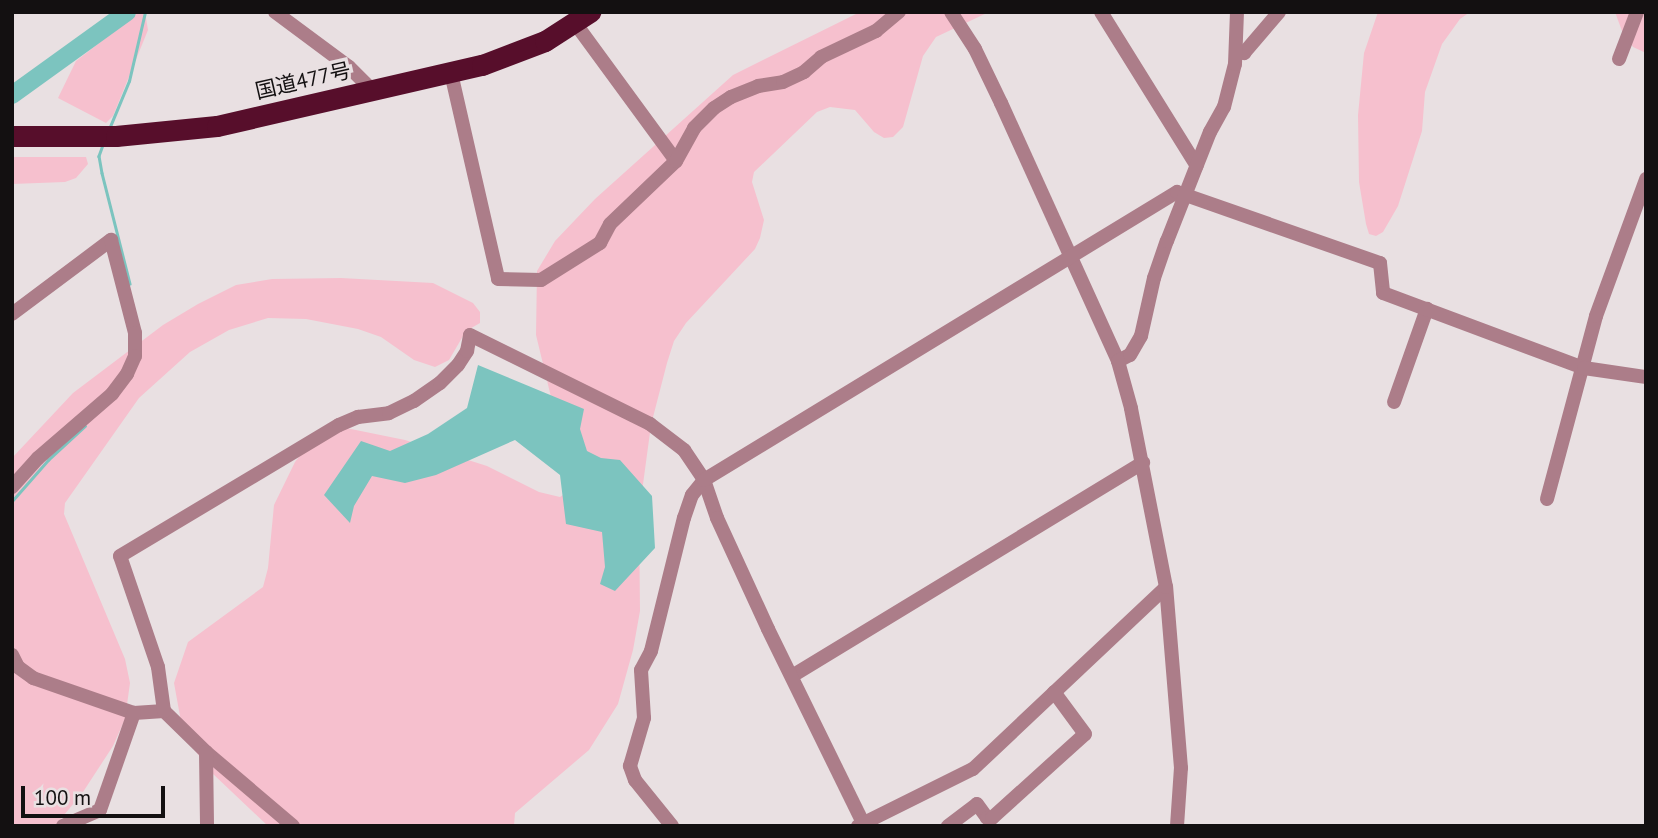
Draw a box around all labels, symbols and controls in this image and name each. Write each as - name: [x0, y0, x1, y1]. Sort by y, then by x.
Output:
- street label: 国道477号: [253, 58, 353, 104]
- scale bar: [24, 772, 168, 816]
- text: 100 m: [34, 784, 91, 811]

